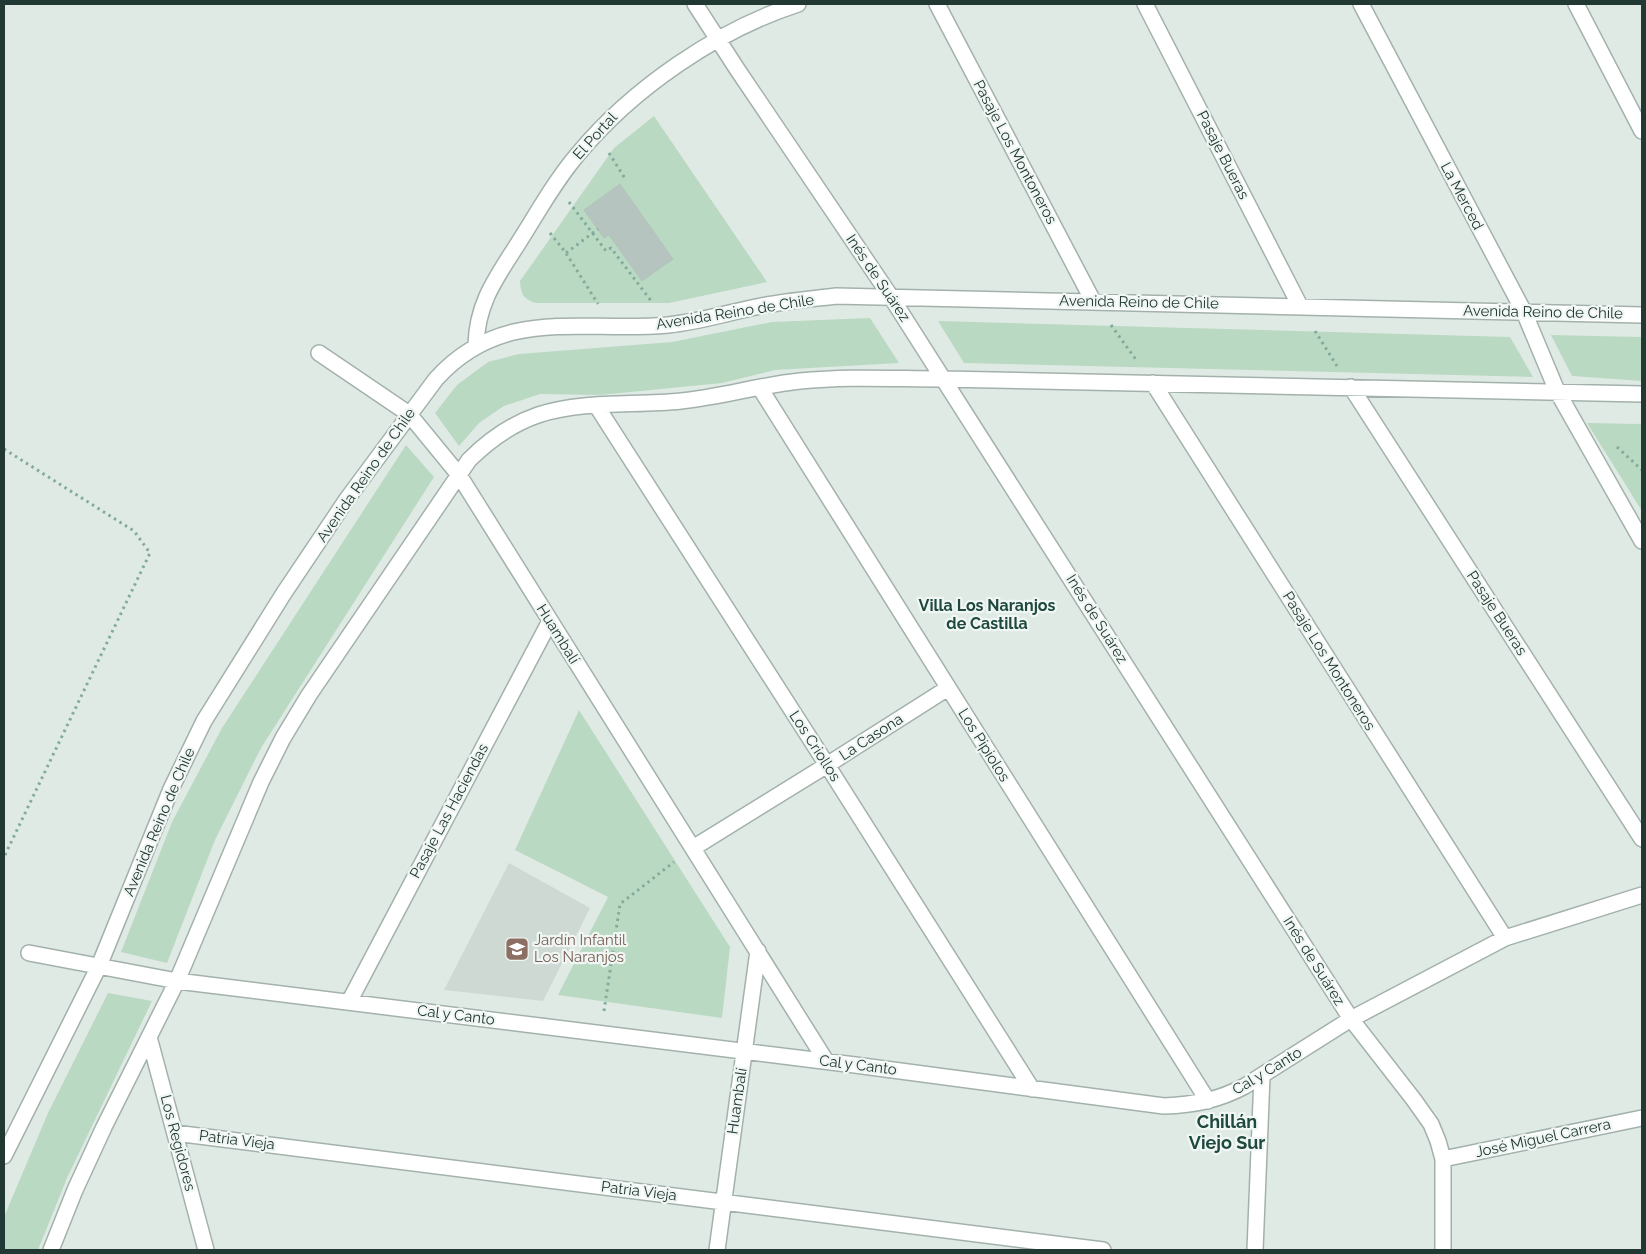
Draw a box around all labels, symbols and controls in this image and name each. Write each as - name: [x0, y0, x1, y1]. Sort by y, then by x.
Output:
- street label: Pasaje Los Montoneros: [969, 77, 1061, 227]
- street label: El Portal: [569, 108, 621, 163]
- street label: Pasaje Bueras: [1193, 108, 1253, 202]
- street label: La Merced: [1437, 159, 1487, 233]
- street label: Inés de Suárez: [842, 231, 914, 325]
- street label: Avenida Reino de Chile: [655, 291, 816, 333]
- street label: Avenida Reino de Chile: [1059, 292, 1219, 312]
- street label: Avenida Reino de Chile: [1463, 302, 1623, 322]
- street label: Avenida Reino de Chile: [313, 404, 419, 546]
- street label: Pasaje Bueras: [1463, 567, 1531, 659]
- street label: Inés de Suárez: [1062, 571, 1132, 667]
- street label: Pasaje Los Montoneros: [1279, 588, 1379, 734]
- district label: Villa Los Naranjos de Castilla: [919, 596, 1056, 633]
- street label: Huambalí: [533, 601, 584, 668]
- street label: Los Pipiolos: [954, 705, 1014, 785]
- street label: Los Criollos: [785, 707, 845, 785]
- street label: La Casona: [836, 710, 906, 764]
- street label: Pasaje Las Haciendas: [406, 741, 492, 881]
- street label: Avenida Reino de Chile: [119, 745, 199, 899]
- street label: Inés de Suárez: [1279, 913, 1349, 1009]
- place label: Jardín Infantil Los Naranjos: [534, 931, 627, 966]
- school or university icon: Jardín Infantil Los Naranjos: [504, 936, 530, 962]
- street label: Cal y Canto: [416, 1001, 496, 1029]
- street label: Cal y Canto: [1229, 1043, 1305, 1099]
- street label: Cal y Canto: [818, 1051, 898, 1079]
- street label: Huambalí: [723, 1066, 751, 1135]
- street label: Los Regidores: [157, 1093, 199, 1193]
- district label: Chillán Viejo Sur: [1189, 1111, 1265, 1153]
- street label: José Miguel Carrera: [1474, 1115, 1612, 1161]
- street label: Patria Vieja: [198, 1126, 276, 1154]
- street label: Patria Vieja: [600, 1177, 678, 1205]

